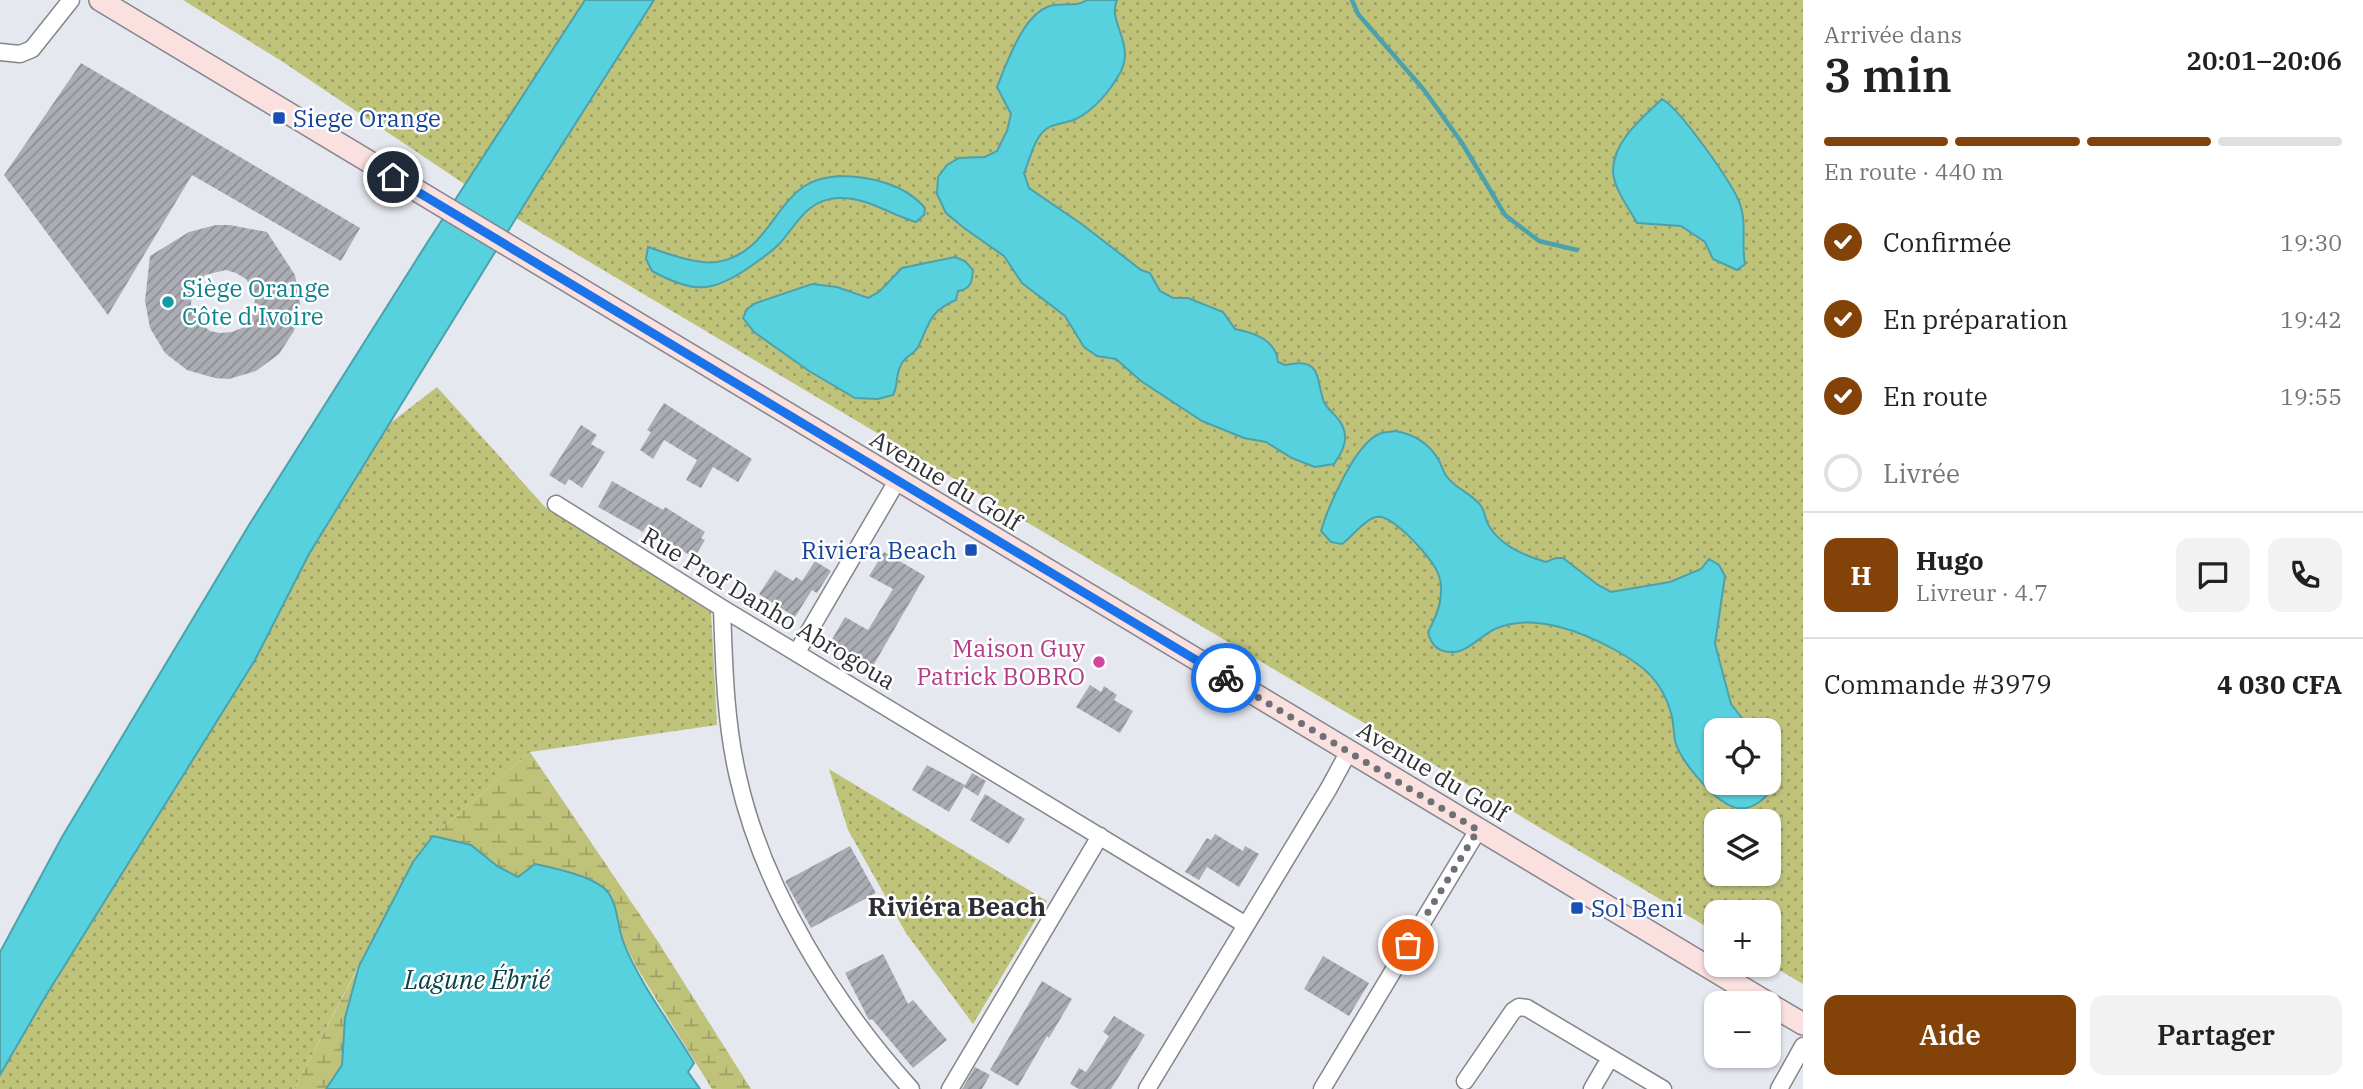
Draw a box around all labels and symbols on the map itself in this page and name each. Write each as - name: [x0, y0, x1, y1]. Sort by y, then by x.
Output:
- place label: Siege Orange: [293, 102, 441, 134]
- marker: Siege Orange: [271, 110, 287, 126]
- pin: [363, 147, 423, 207]
- place label: Siège Orange Côte d'Ivoire: [182, 272, 330, 332]
- marker: Siège Orange Côte d'Ivoire: [160, 294, 176, 310]
- street label: Avenue du Golf: [864, 422, 1029, 539]
- street label: Rue Prof Danho Abrogoua: [636, 519, 902, 697]
- place label: Riviera Beach: [801, 534, 957, 566]
- marker: Riviera Beach: [963, 542, 979, 558]
- place label: Maison Guy Patrick BOBRO: [916, 632, 1085, 692]
- courier: [1191, 643, 1261, 713]
- marker: Maison Guy Patrick BOBRO: [1091, 654, 1107, 670]
- street label: Avenue du Golf: [1351, 713, 1516, 830]
- district label: Riviéra Beach: [868, 889, 1046, 923]
- place label: Sol Beni: [1591, 892, 1683, 924]
- marker: Sol Beni: [1569, 900, 1585, 916]
- pin: [1378, 915, 1438, 975]
- water label: Lagune Ébrié: [403, 962, 551, 996]

